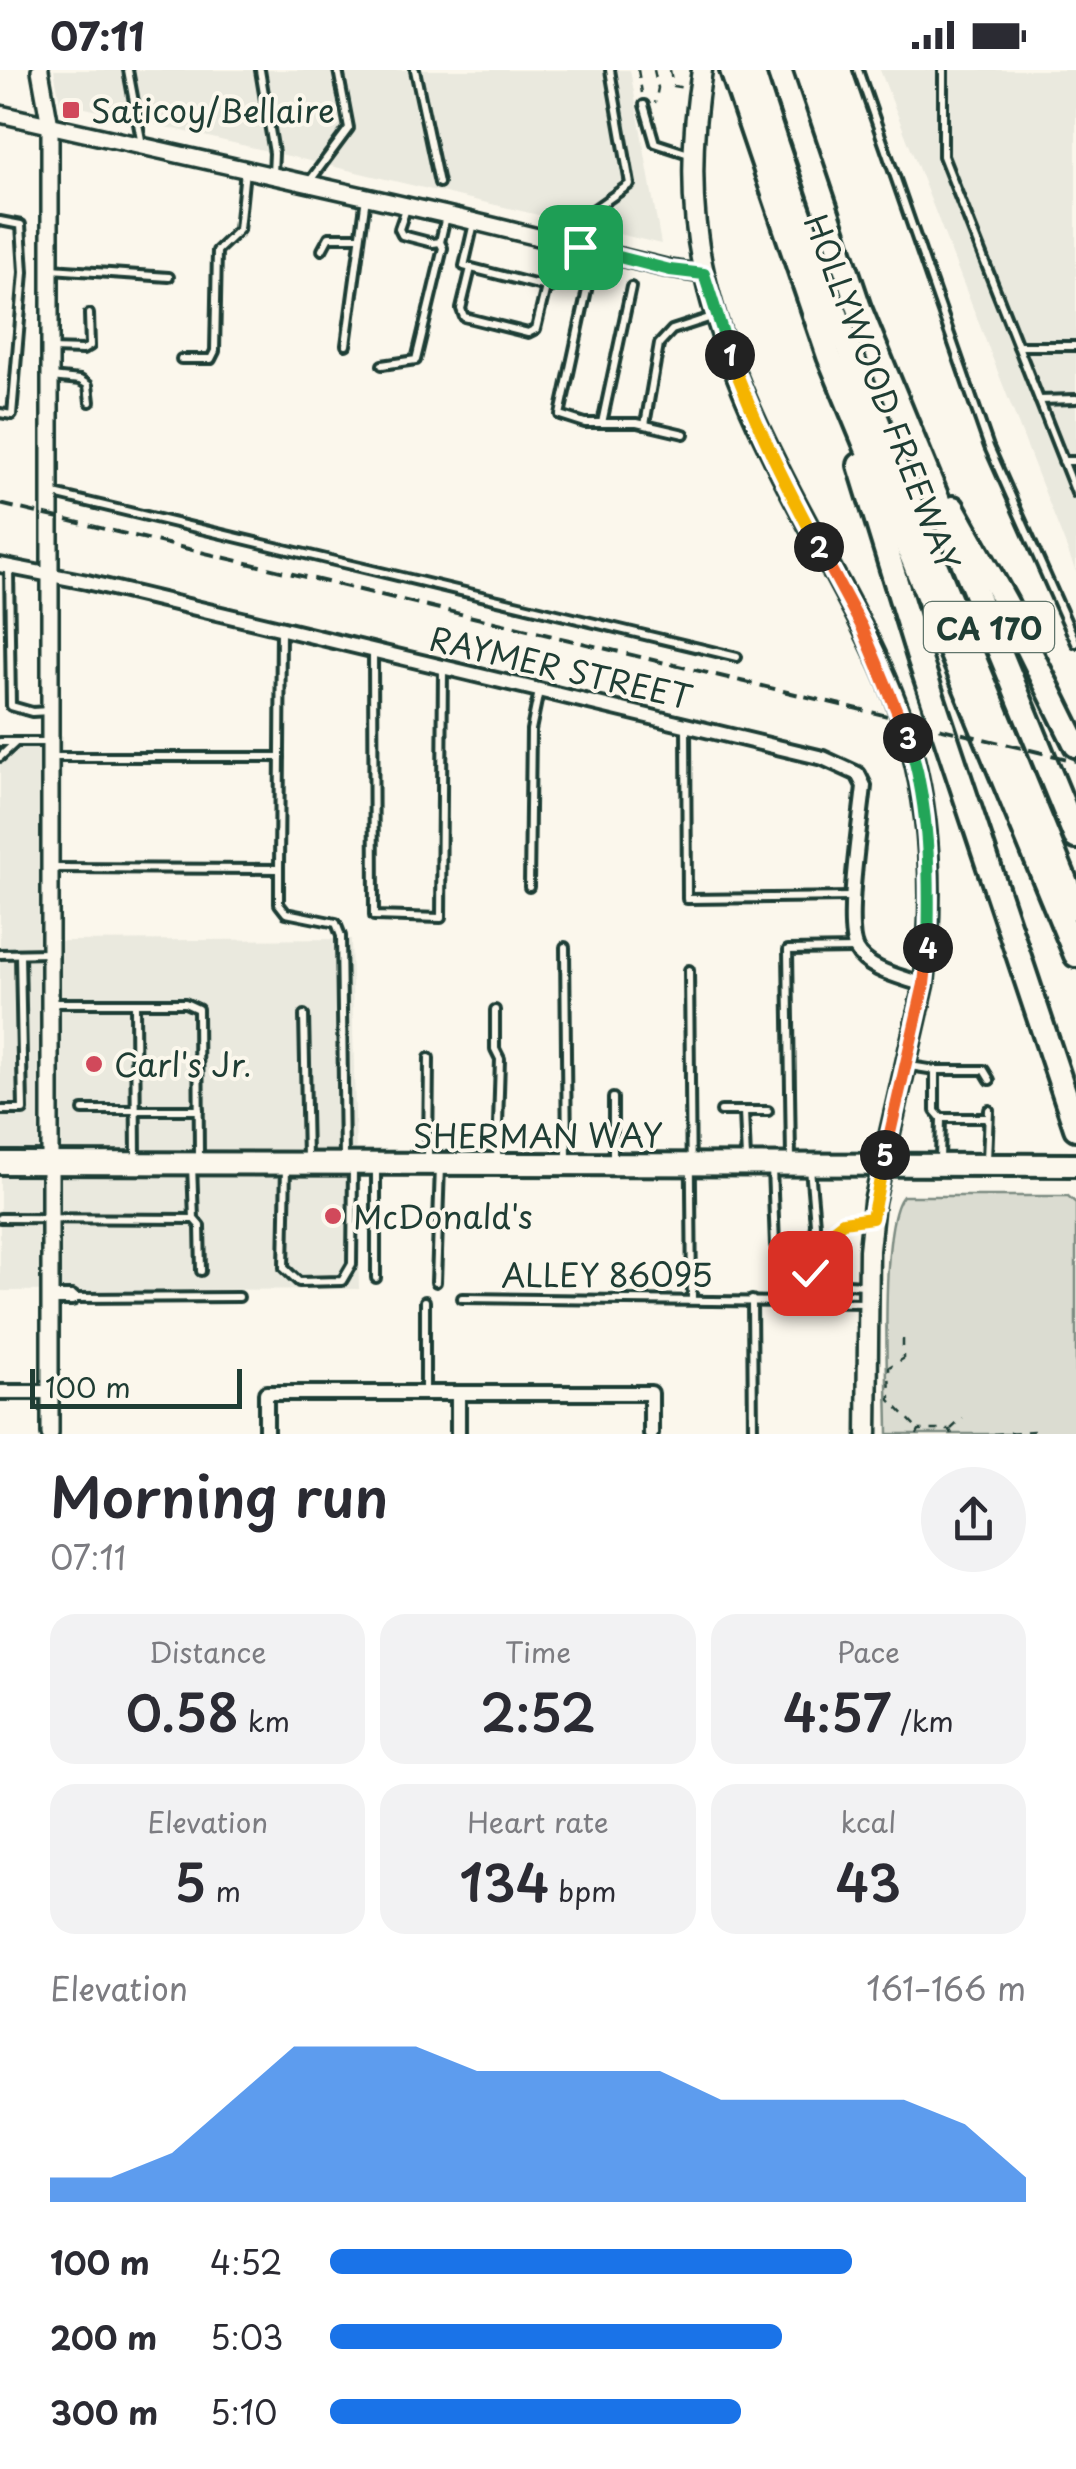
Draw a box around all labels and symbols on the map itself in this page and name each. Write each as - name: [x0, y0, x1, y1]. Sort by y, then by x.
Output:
- place label: Saticoy/Bellaire: [91, 86, 335, 134]
- marker: Saticoy/Bellaire: [60, 99, 82, 121]
- pin: [538, 205, 623, 290]
- street label: HOLLYWOOD FREEWAY: [793, 207, 973, 577]
- pin: 1: [705, 330, 755, 380]
- pin: 2: [794, 522, 844, 572]
- road number: CA 170: [924, 602, 1054, 652]
- street label: RAYMER STREET: [425, 613, 697, 721]
- pin: 3: [883, 713, 933, 763]
- pin: 4: [903, 923, 953, 973]
- place label: Carl's Jr.: [114, 1040, 252, 1088]
- marker: Carl's Jr.: [83, 1053, 105, 1075]
- street label: SHERMAN WAY: [413, 1111, 663, 1159]
- pin: 5: [860, 1130, 910, 1180]
- place label: McDonald's: [353, 1192, 533, 1240]
- marker: McDonald's: [322, 1205, 344, 1227]
- pin: [768, 1231, 853, 1316]
- street label: ALLEY 86095: [501, 1250, 713, 1298]
- scale bar: [30, 1364, 242, 1408]

